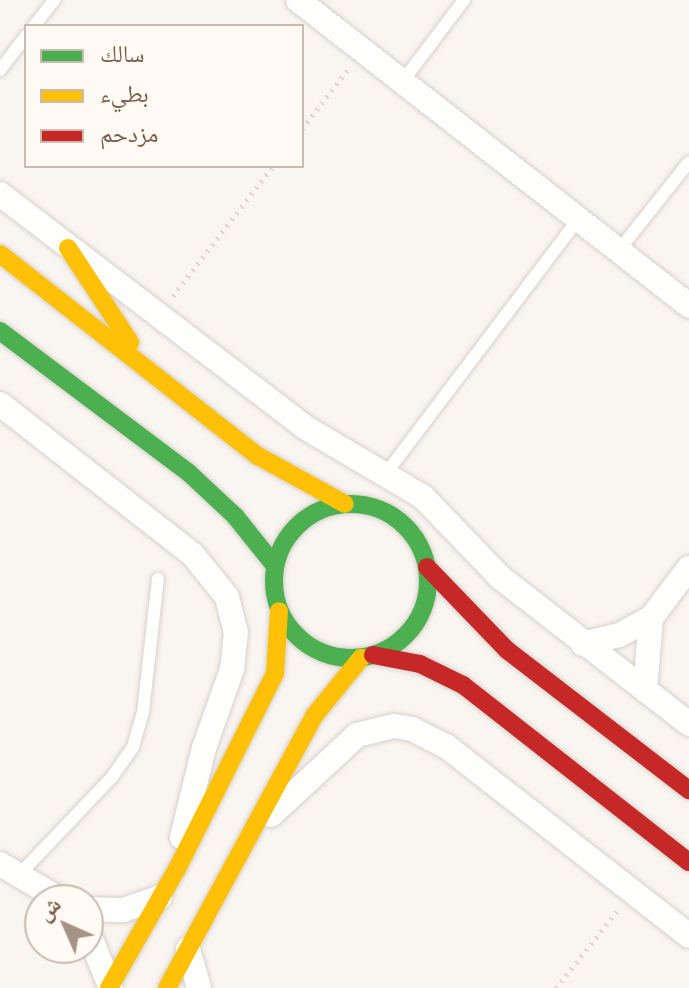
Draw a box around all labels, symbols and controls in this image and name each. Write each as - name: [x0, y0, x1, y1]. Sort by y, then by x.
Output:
- legend: [24, 24, 304, 168]
- text: سالك: [100, 38, 145, 69]
- text: بطيء: [100, 78, 149, 109]
- text: مزدحم: [100, 118, 159, 149]
- north arrow: [24, 884, 104, 964]
- text: ش: [30, 890, 67, 927]

